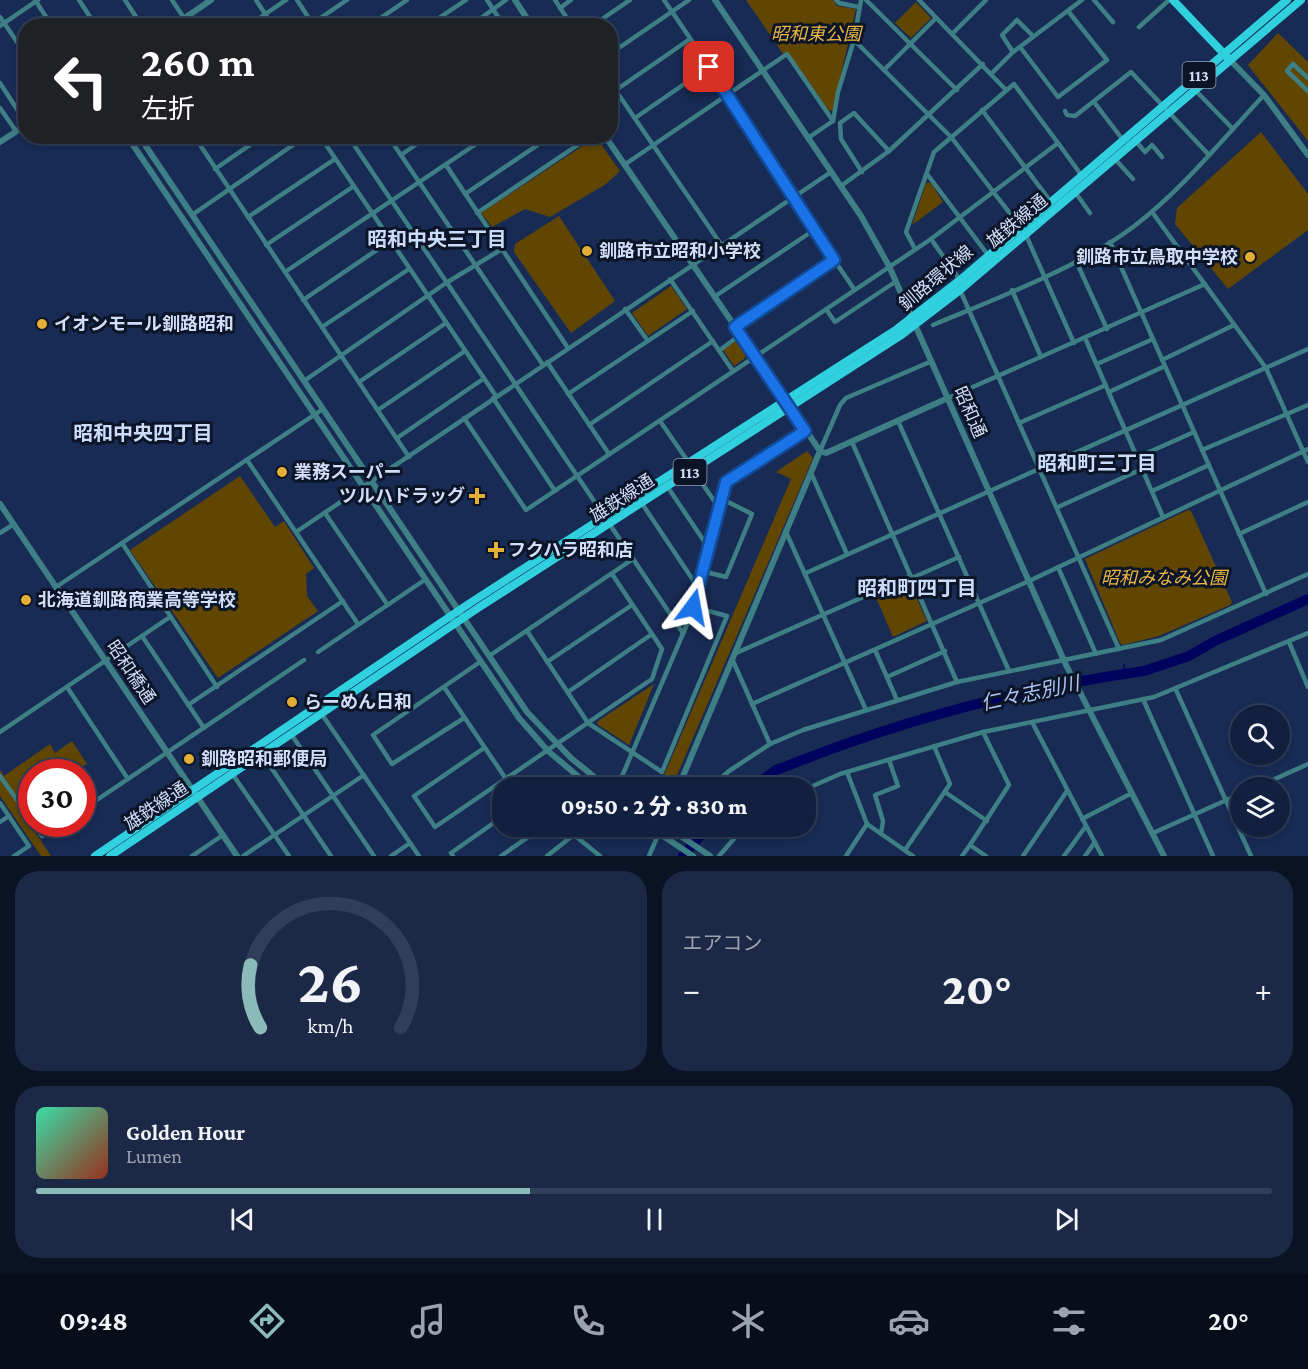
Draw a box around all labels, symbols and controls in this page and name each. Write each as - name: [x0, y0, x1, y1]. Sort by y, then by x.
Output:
- park label: 昭和東公園: [771, 24, 864, 44]
- text: 260 m: [141, 38, 255, 85]
- pin: [683, 41, 734, 92]
- icon: left: [42, 42, 120, 120]
- icon: arrive: [692, 50, 725, 83]
- road number: 113: [1182, 62, 1216, 88]
- text: 左折: [141, 94, 195, 124]
- street label: 雄鉄線通: [983, 190, 1051, 252]
- district label: 昭和中央三丁目: [367, 228, 507, 250]
- place label: 釧路市立昭和小学校: [599, 241, 761, 261]
- street label: 釧路環状線: [895, 241, 977, 315]
- marker: 釧路市立昭和小学校: [580, 244, 594, 258]
- place label: 釧路市立鳥取中学校: [1076, 247, 1238, 267]
- marker: 釧路市立鳥取中学校: [1243, 250, 1257, 264]
- place label: イオンモール釧路昭和: [54, 314, 234, 334]
- marker: イオンモール釧路昭和: [35, 317, 49, 331]
- street label: 昭和通: [950, 383, 990, 441]
- district label: 昭和中央四丁目: [73, 422, 213, 444]
- district label: 昭和町三丁目: [1037, 452, 1157, 474]
- road number: 113: [674, 459, 706, 485]
- place label: 業務スーパー: [294, 462, 402, 482]
- marker: 業務スーパー: [275, 465, 289, 479]
- street label: 雄鉄線通: [586, 470, 658, 526]
- place label: ツルハドラッグ: [339, 486, 465, 506]
- marker: ツルハドラッグ: [470, 489, 484, 503]
- place label: フクハラ昭和店: [508, 540, 633, 560]
- marker: フクハラ昭和店: [489, 543, 503, 557]
- park label: 昭和みなみ公園: [1101, 568, 1230, 588]
- position arrow: [661, 575, 725, 639]
- district label: 昭和町四丁目: [857, 577, 977, 599]
- place label: 北海道釧路商業高等学校: [38, 590, 236, 610]
- marker: 北海道釧路商業高等学校: [19, 593, 33, 607]
- street label: 昭和橋通: [103, 637, 159, 707]
- water label: 仁々志別川: [979, 671, 1083, 714]
- place label: らーめん日和: [304, 692, 412, 712]
- marker: らーめん日和: [285, 695, 299, 709]
- map controls: [1230, 705, 1290, 837]
- button: search: [1230, 705, 1290, 765]
- place label: 釧路昭和郵便局: [201, 749, 327, 769]
- marker: 釧路昭和郵便局: [182, 752, 196, 766]
- speed limit sign: 30: [18, 759, 96, 837]
- button: layers: [1230, 777, 1290, 837]
- street label: 雄鉄線通: [121, 778, 191, 834]
- text: 09:50 · 2 分 · 830 m: [561, 794, 747, 819]
- text: エアコン: [683, 932, 763, 954]
- text: 26: [298, 946, 364, 1015]
- text: 20°: [942, 964, 1012, 1014]
- text: −: [683, 971, 700, 1008]
- text: +: [1255, 971, 1272, 1008]
- text: km/h: [308, 1014, 354, 1038]
- text: Golden Hour: [126, 1120, 245, 1145]
- text: Lumen: [126, 1145, 182, 1167]
- icon: previous: [226, 1203, 259, 1236]
- icon: pause: [638, 1203, 671, 1236]
- icon: next: [1050, 1203, 1083, 1236]
- icon: directions: [246, 1300, 288, 1342]
- icon: music: [407, 1300, 449, 1342]
- icon: phone: [567, 1300, 609, 1342]
- icon: climate: [727, 1300, 769, 1342]
- icon: car: [888, 1300, 930, 1342]
- icon: filters: [1048, 1300, 1090, 1342]
- text: 09:48: [59, 1306, 128, 1336]
- text: 20°: [1208, 1306, 1249, 1336]

